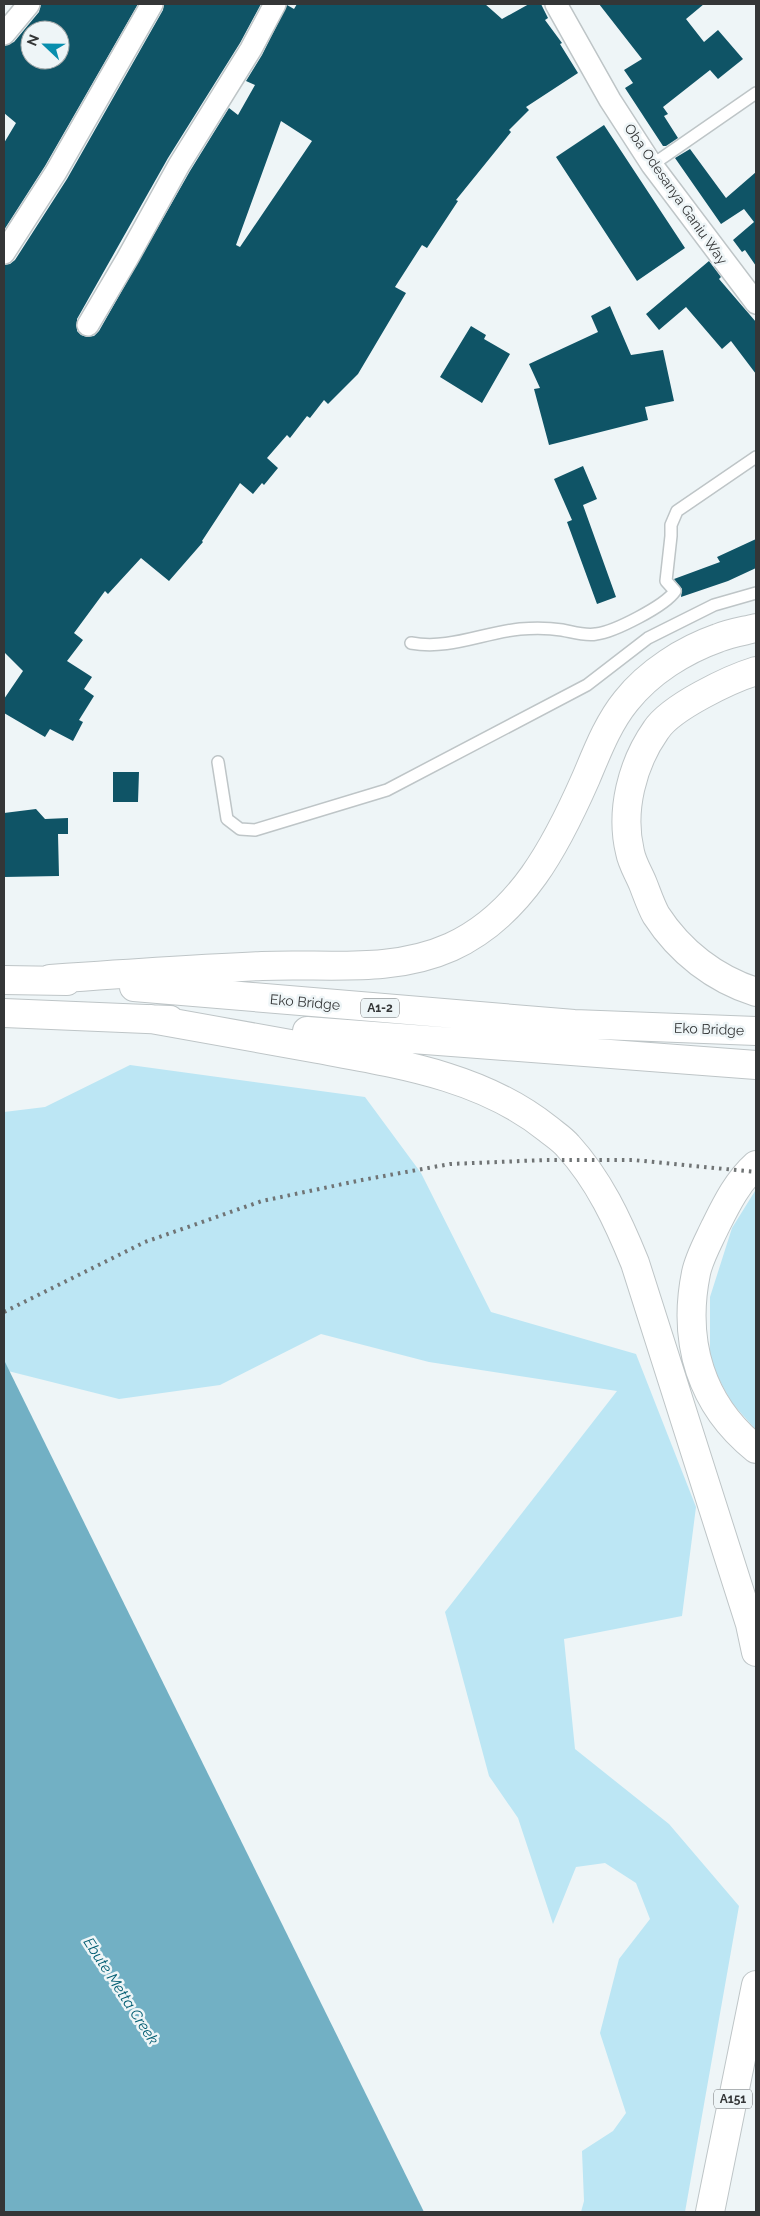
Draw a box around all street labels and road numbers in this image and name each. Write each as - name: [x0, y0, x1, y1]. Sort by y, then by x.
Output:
- street label: Oba Odesanya Ganiu Way: [621, 121, 731, 268]
- street label: Eko Bridge: [269, 991, 341, 1013]
- road number: A1-2: [361, 998, 399, 1018]
- street label: Eko Bridge: [674, 1020, 744, 1038]
- road number: A151: [714, 2090, 752, 2108]

